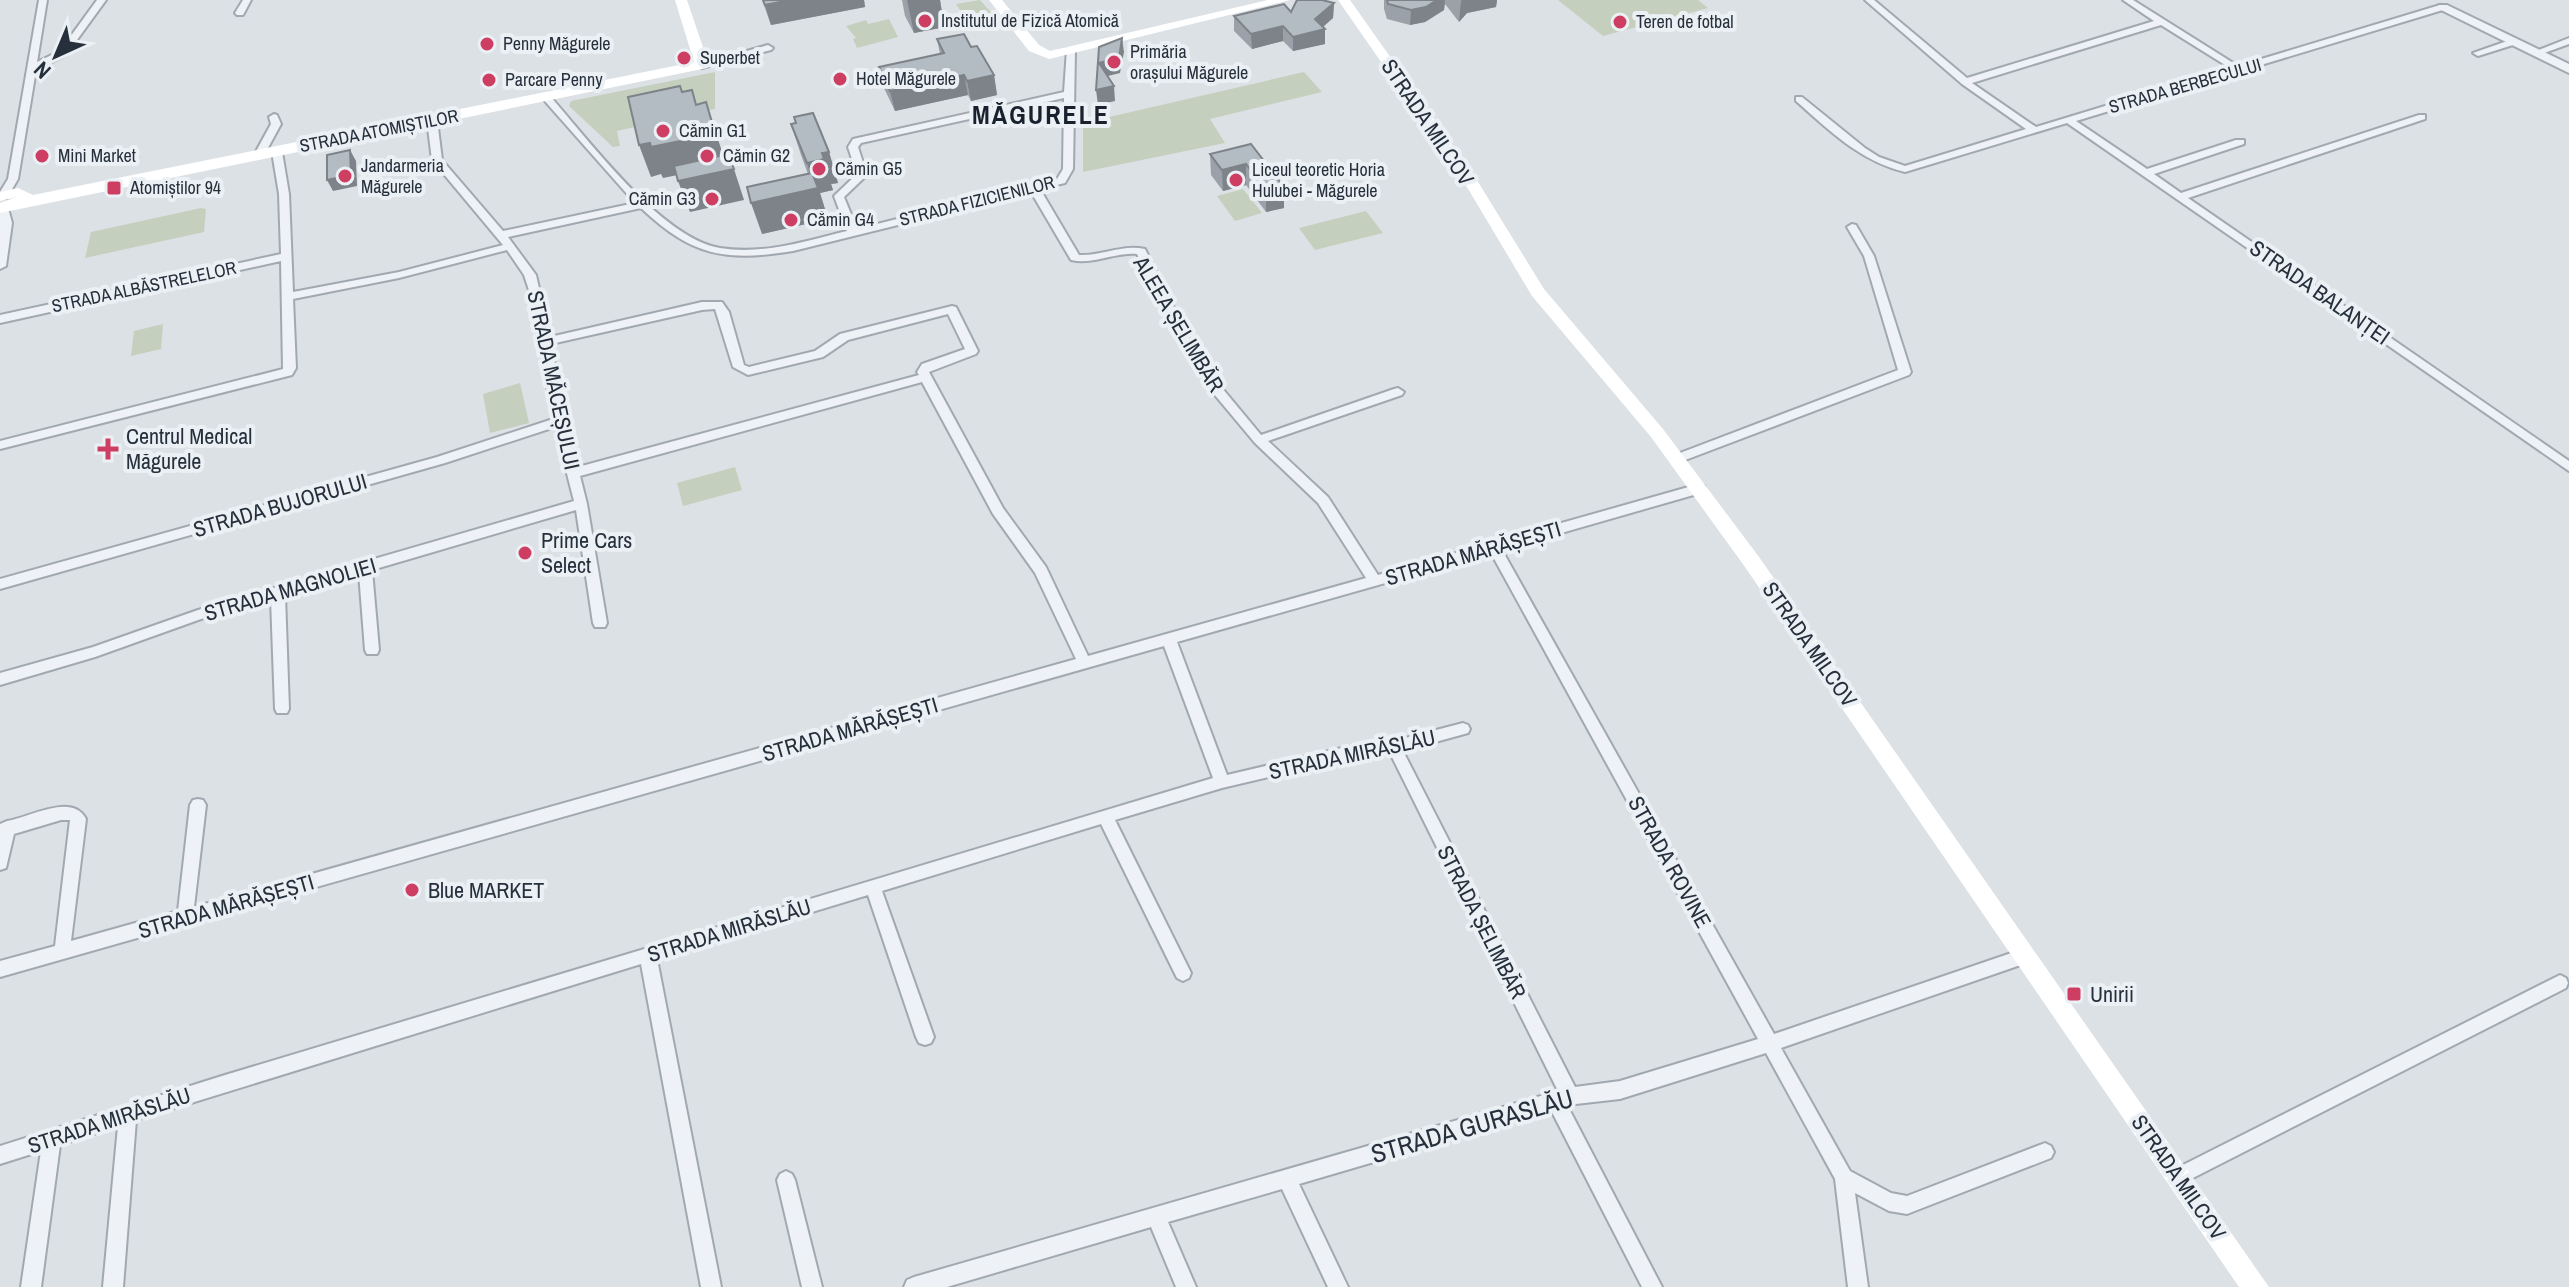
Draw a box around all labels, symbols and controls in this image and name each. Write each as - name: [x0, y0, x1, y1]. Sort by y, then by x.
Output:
- place label: Institutul de Fizică Atomică: [941, 8, 1119, 33]
- place label: Teren de fotbal: [1636, 9, 1734, 34]
- marker: Institutul de Fizică Atomică: [916, 12, 934, 30]
- marker: Teren de fotbal: [1611, 13, 1629, 31]
- north arrow: [16, 16, 96, 96]
- place label: Penny Măgurele: [503, 31, 610, 56]
- marker: Penny Măgurele: [478, 35, 496, 53]
- place label: Primăria orașului Măgurele: [1130, 39, 1248, 85]
- place label: Superbet: [700, 45, 760, 70]
- marker: Superbet: [675, 49, 693, 67]
- street label: STRADA BERBECULUI: [2106, 52, 2264, 119]
- marker: Primăria orașului Măgurele: [1105, 53, 1123, 71]
- street label: STRADA MILCOV: [1375, 53, 1481, 191]
- text: N: [27, 55, 57, 86]
- place label: Hotel Măgurele: [856, 66, 956, 91]
- place label: Parcare Penny: [505, 67, 603, 92]
- marker: Hotel Măgurele: [831, 70, 849, 88]
- marker: Parcare Penny: [480, 71, 498, 89]
- district label: MĂGURELE: [972, 97, 1110, 132]
- street label: STRADA ATOMIȘTILOR: [297, 103, 461, 158]
- place label: Cămin G1: [679, 118, 747, 143]
- marker: Cămin G1: [654, 122, 672, 140]
- place label: Mini Market: [58, 143, 136, 168]
- place label: Cămin G2: [723, 143, 790, 168]
- marker: Mini Market: [33, 147, 51, 165]
- marker: Cămin G2: [698, 147, 716, 165]
- place label: Jandarmeria Măgurele: [361, 153, 444, 199]
- place label: Cămin G5: [835, 156, 902, 181]
- place label: Liceul teoretic Horia Hulubei - Măgurele: [1252, 157, 1385, 203]
- marker: Cămin G5: [810, 160, 828, 178]
- marker: Jandarmeria Măgurele: [336, 167, 354, 185]
- street label: STRADA FIZICIENILOR: [897, 169, 1057, 232]
- marker: Liceul teoretic Horia Hulubei - Măgurele: [1227, 171, 1245, 189]
- place label: Atomiștilor 94: [129, 175, 221, 200]
- marker: Atomiștilor 94: [105, 179, 123, 197]
- place label: Cămin G3: [629, 186, 696, 211]
- marker: Cămin G3: [703, 190, 721, 208]
- place label: Cămin G4: [807, 207, 874, 232]
- marker: Cămin G4: [782, 211, 800, 229]
- street label: STRADA BALANȚEI: [2244, 233, 2396, 351]
- street label: ALEEA ȘELIMBĂR: [1126, 250, 1231, 397]
- street label: STRADA ALBĂSTRELELOR: [49, 255, 239, 318]
- street label: STRADA MĂCEȘULUI: [520, 288, 588, 472]
- place label: Centrul Medical Măgurele: [126, 421, 252, 476]
- marker: Centrul Medical Măgurele: [97, 438, 119, 460]
- street label: STRADA BUJORULUI: [190, 466, 370, 544]
- street label: STRADA MĂRĂȘEȘTI: [1382, 514, 1564, 592]
- place label: Prime Cars Select: [541, 525, 632, 580]
- marker: Prime Cars Select: [516, 544, 534, 562]
- street label: STRADA MAGNOLIEI: [201, 550, 379, 628]
- street label: STRADA MILCOV: [1756, 575, 1864, 713]
- street label: STRADA MĂRĂȘEȘTI: [759, 690, 941, 768]
- street label: STRADA MIRĂSLĂU: [1266, 722, 1438, 786]
- street label: STRADA ROVINE: [1621, 791, 1719, 933]
- street label: STRADA ȘELIMBĂR: [1430, 840, 1534, 1004]
- street label: STRADA MĂRĂȘEȘTI: [135, 867, 317, 945]
- place label: Blue MARKET: [428, 875, 544, 905]
- marker: Blue MARKET: [403, 881, 421, 899]
- street label: STRADA MIRĂSLĂU: [644, 891, 814, 969]
- place label: Unirii: [2090, 979, 2134, 1009]
- marker: Unirii: [2065, 985, 2083, 1003]
- street label: STRADA MIRĂSLĂU: [24, 1080, 194, 1160]
- street label: STRADA GURASLĂU: [1367, 1080, 1577, 1171]
- street label: STRADA MILCOV: [2125, 1108, 2233, 1246]

